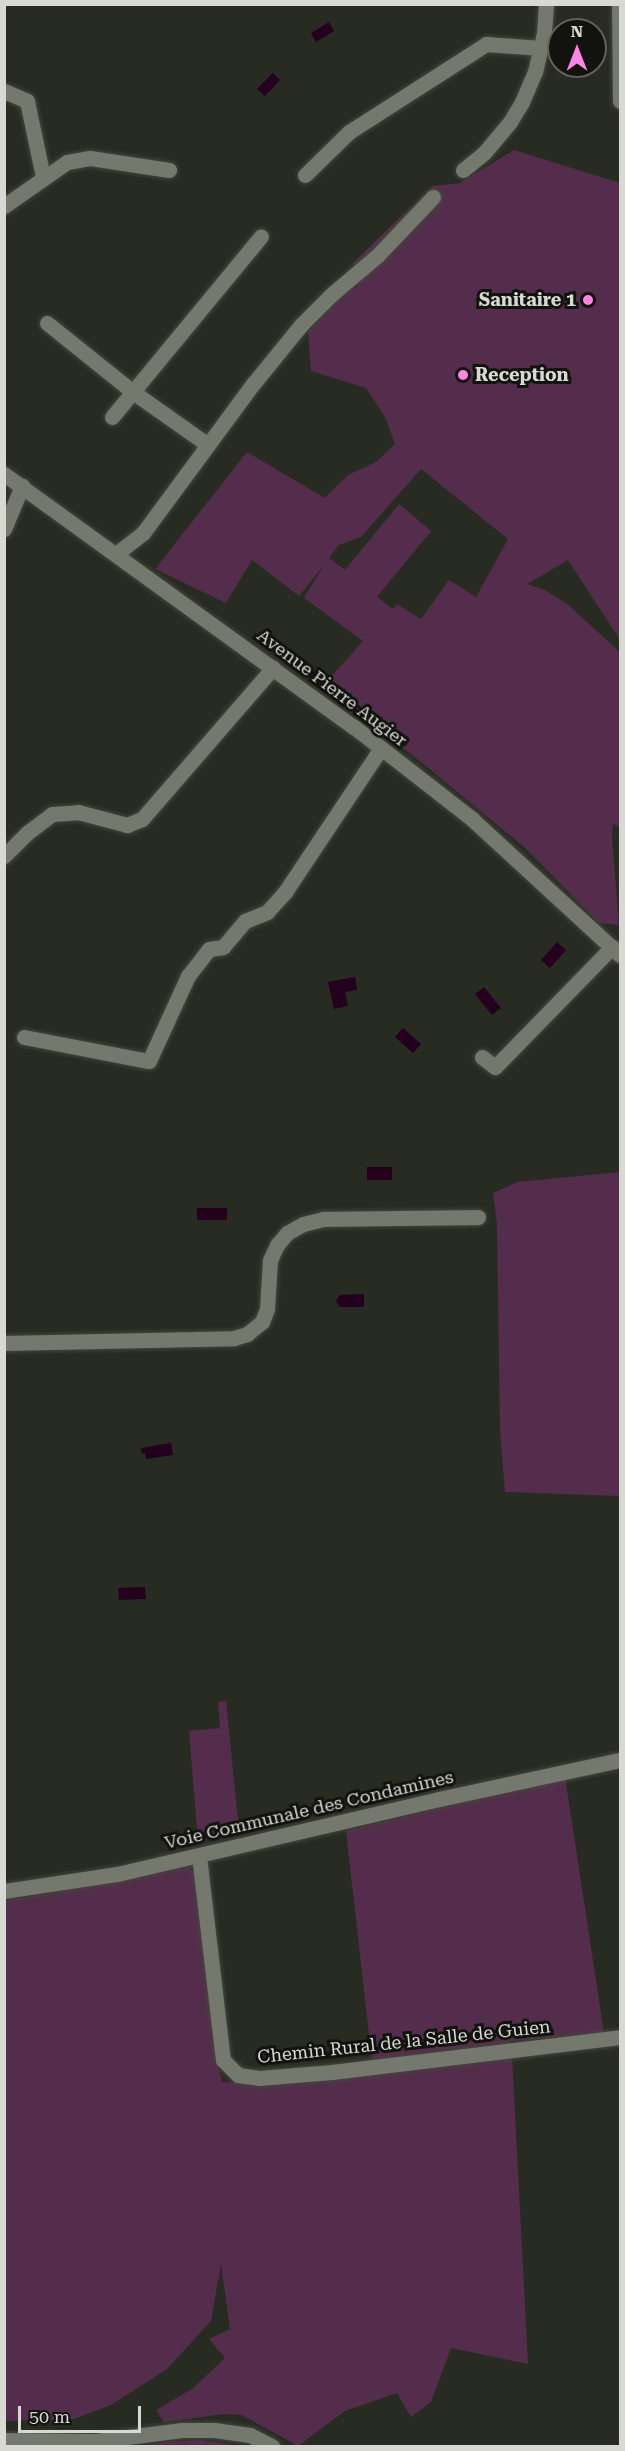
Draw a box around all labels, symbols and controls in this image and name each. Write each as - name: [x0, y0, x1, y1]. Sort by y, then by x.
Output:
- north arrow: [547, 18, 607, 78]
- text: N: [571, 22, 583, 41]
- place label: Sanitaire 1: [479, 289, 576, 311]
- marker: Sanitaire 1: [581, 293, 595, 307]
- place label: Reception: [475, 364, 569, 386]
- marker: Reception: [456, 368, 470, 382]
- street label: Avenue Pierre Augier: [253, 625, 411, 751]
- street label: Voie Communale des Condamines: [162, 1766, 456, 1854]
- street label: Chemin Rural de la Salle de Guien: [256, 2016, 552, 2068]
- scale bar: [21, 2394, 144, 2432]
- text: 50 m: [29, 2406, 70, 2427]

